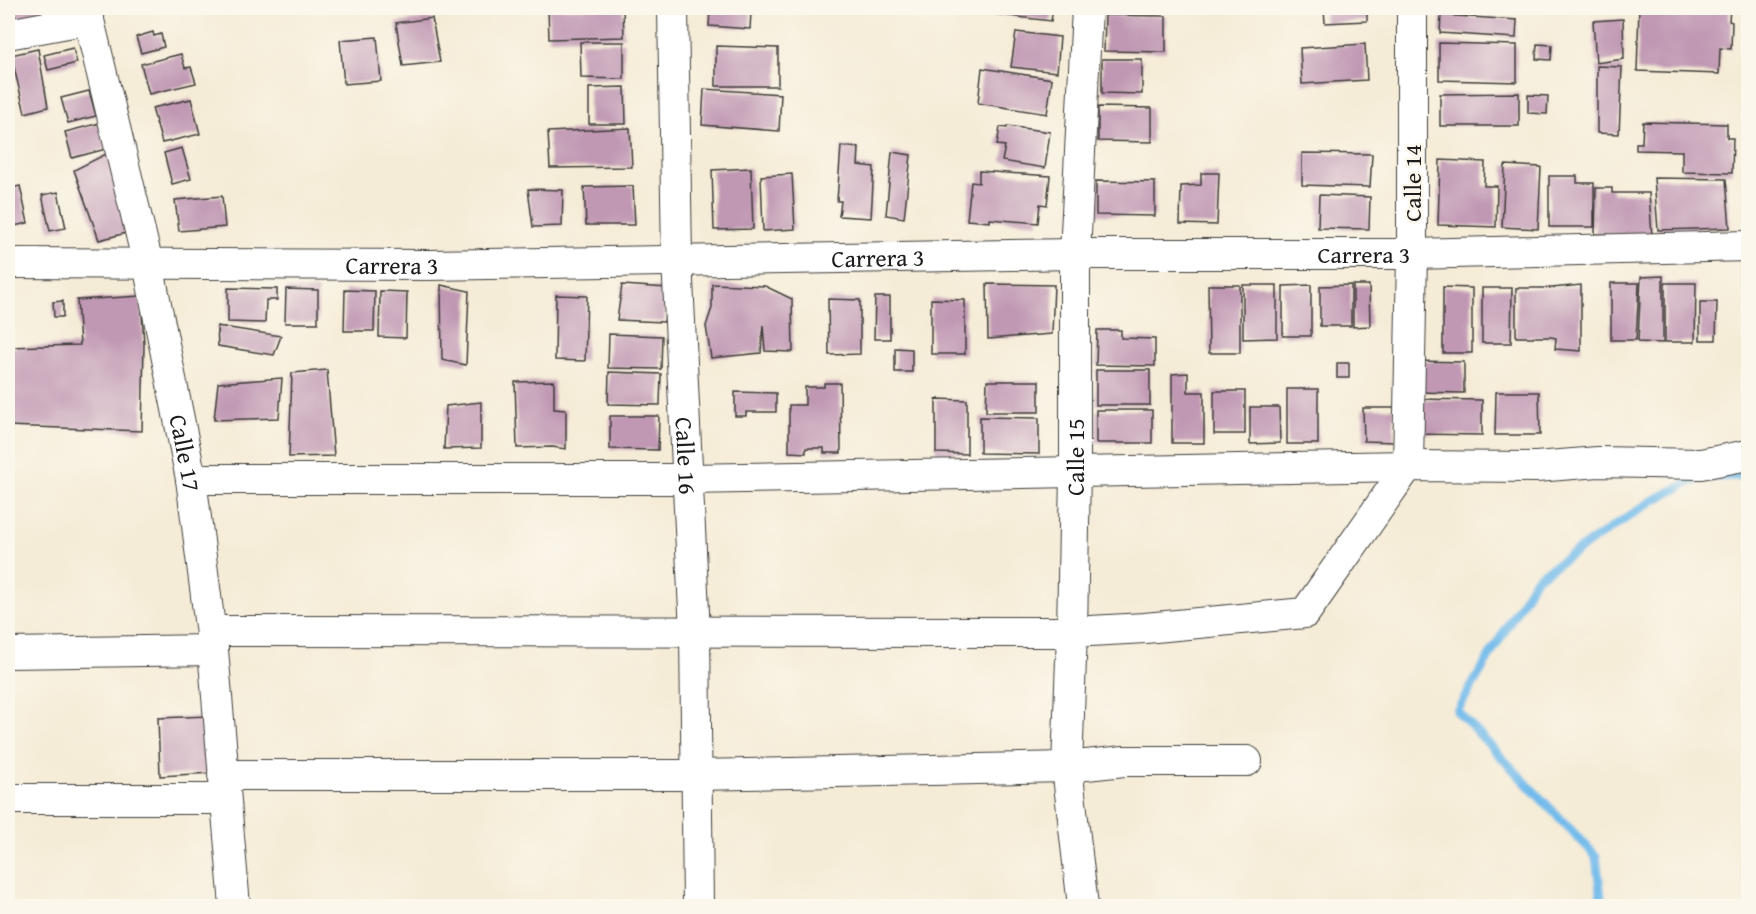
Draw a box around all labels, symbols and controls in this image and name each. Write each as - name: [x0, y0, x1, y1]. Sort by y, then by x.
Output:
- street label: Calle 14: [1395, 144, 1430, 222]
- street label: Carrera 3: [1317, 237, 1410, 272]
- street label: Carrera 3: [831, 239, 925, 276]
- street label: Carrera 3: [345, 247, 439, 283]
- street label: Calle 17: [161, 411, 210, 493]
- street label: Calle 16: [667, 416, 706, 495]
- street label: Calle 15: [1057, 418, 1093, 496]

